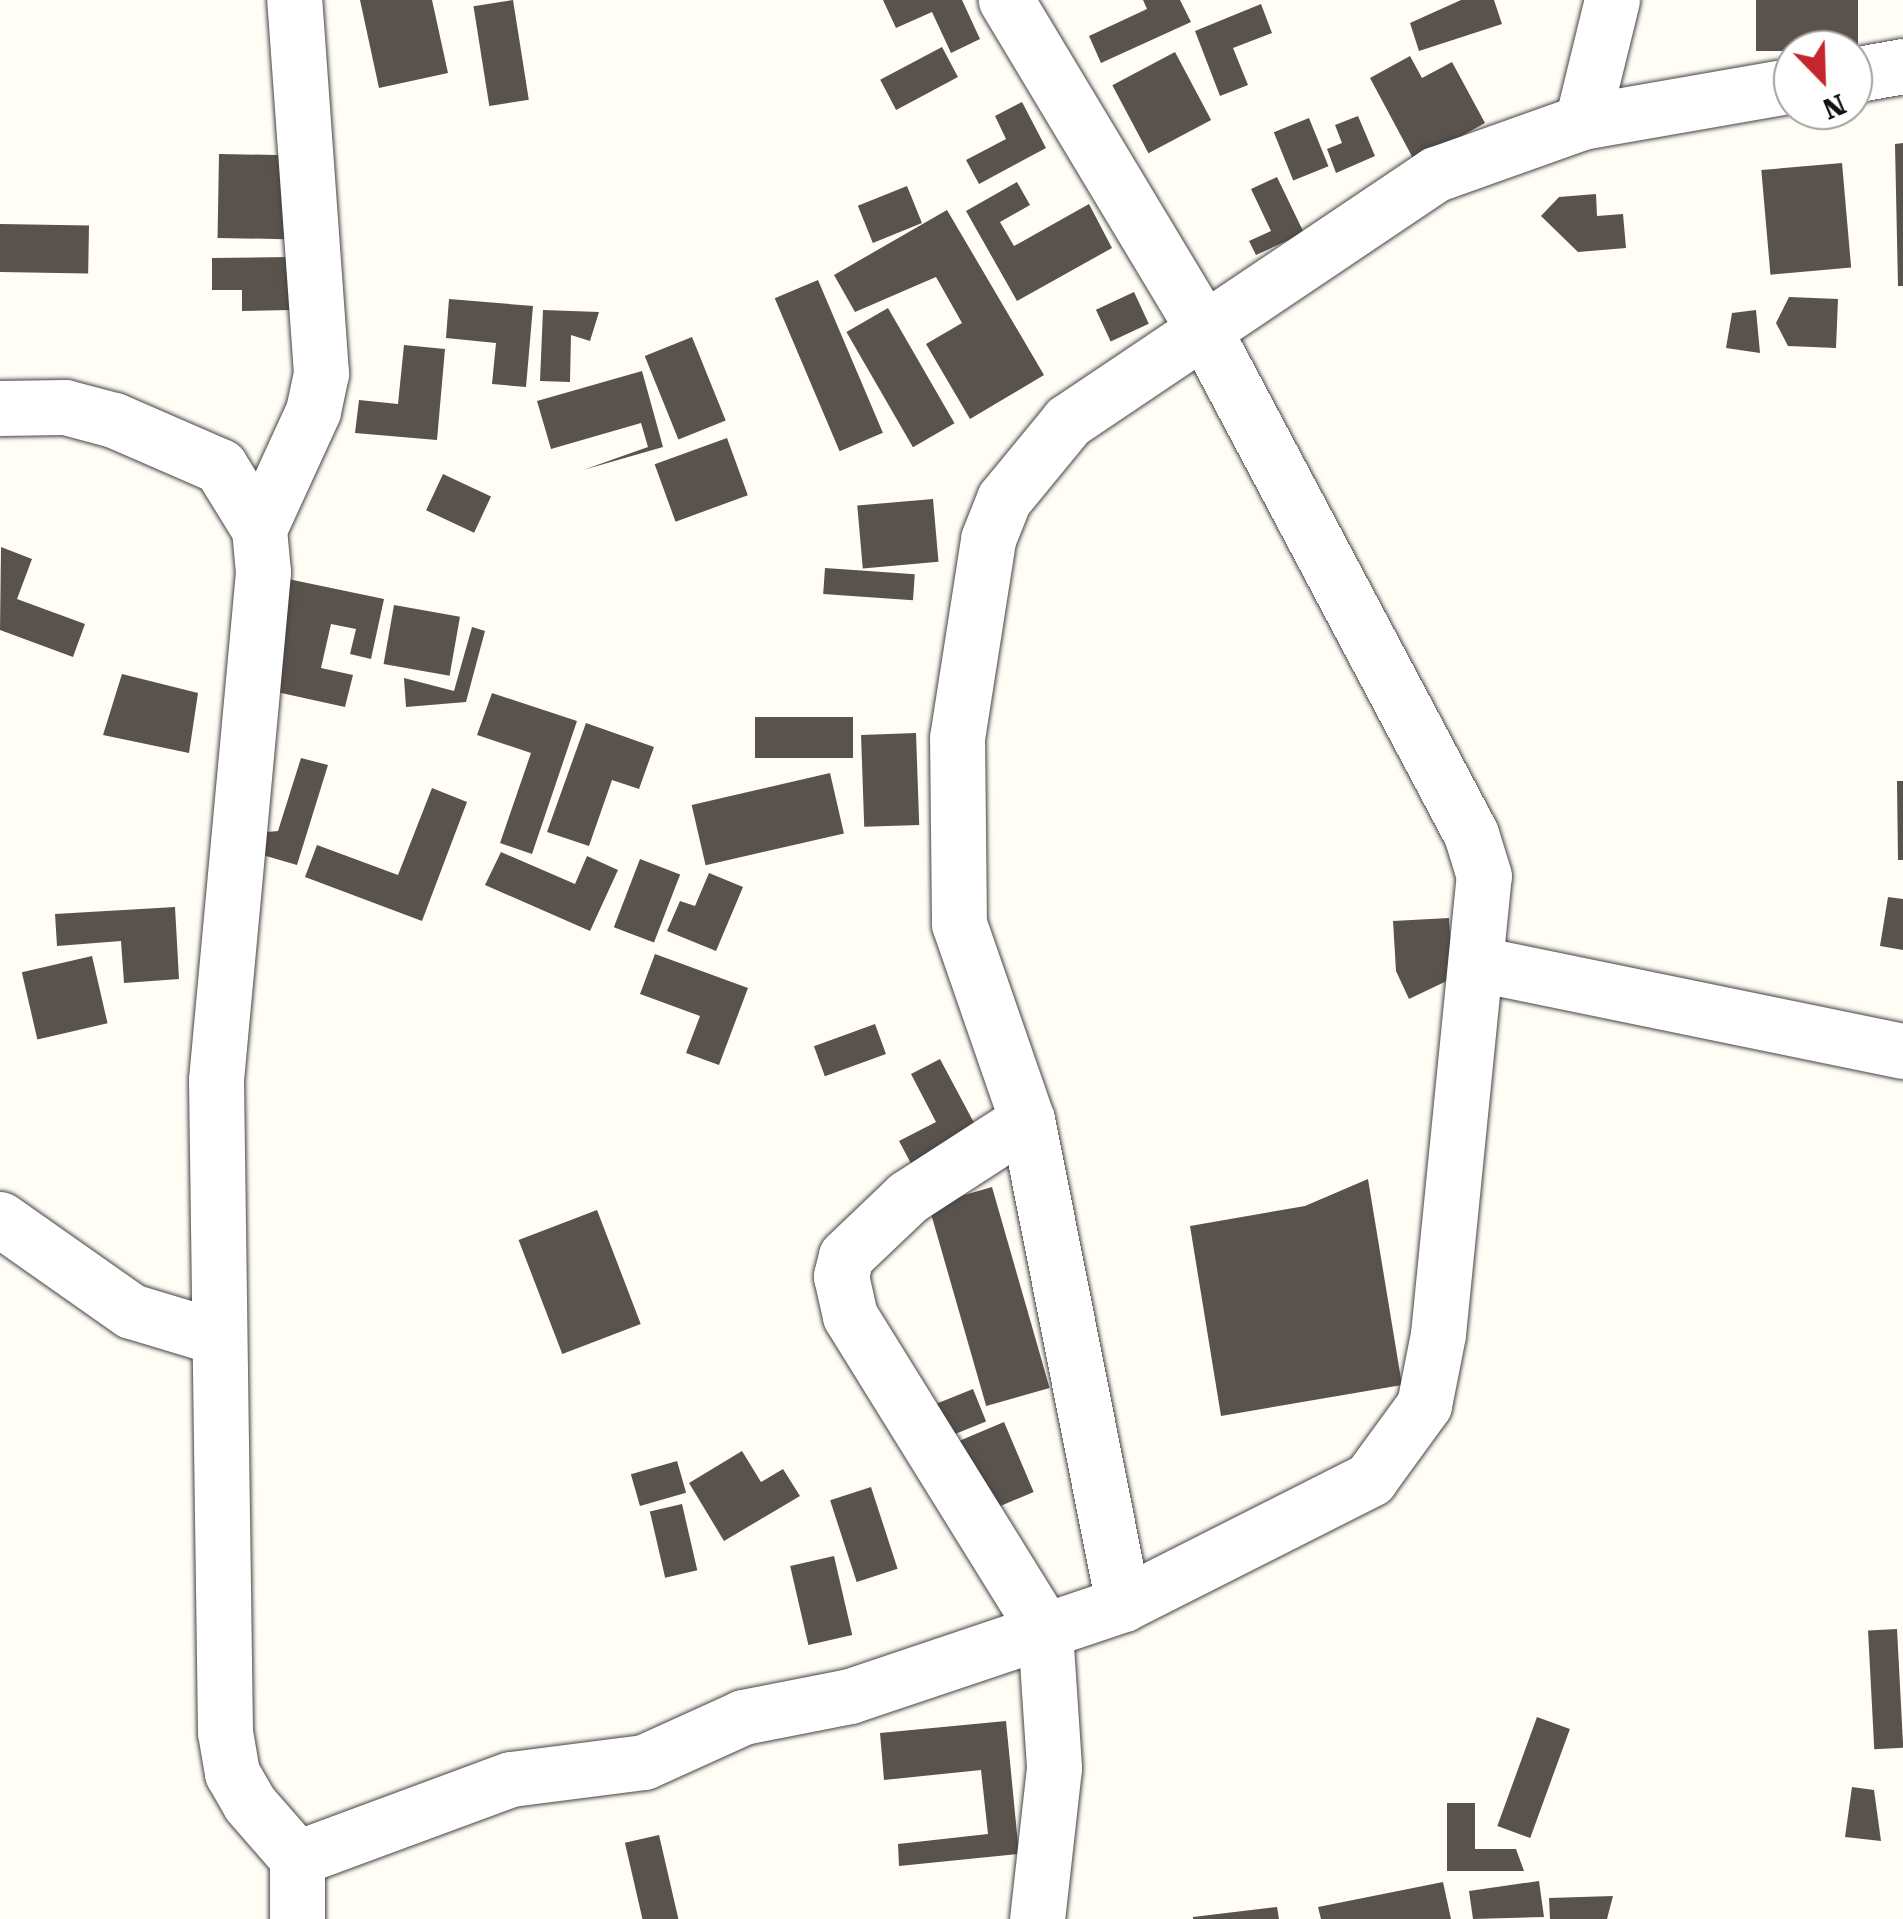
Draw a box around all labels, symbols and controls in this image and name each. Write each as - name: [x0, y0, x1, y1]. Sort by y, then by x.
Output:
- north arrow: [1773, 30, 1873, 130]
- text: N: [1818, 87, 1851, 126]

